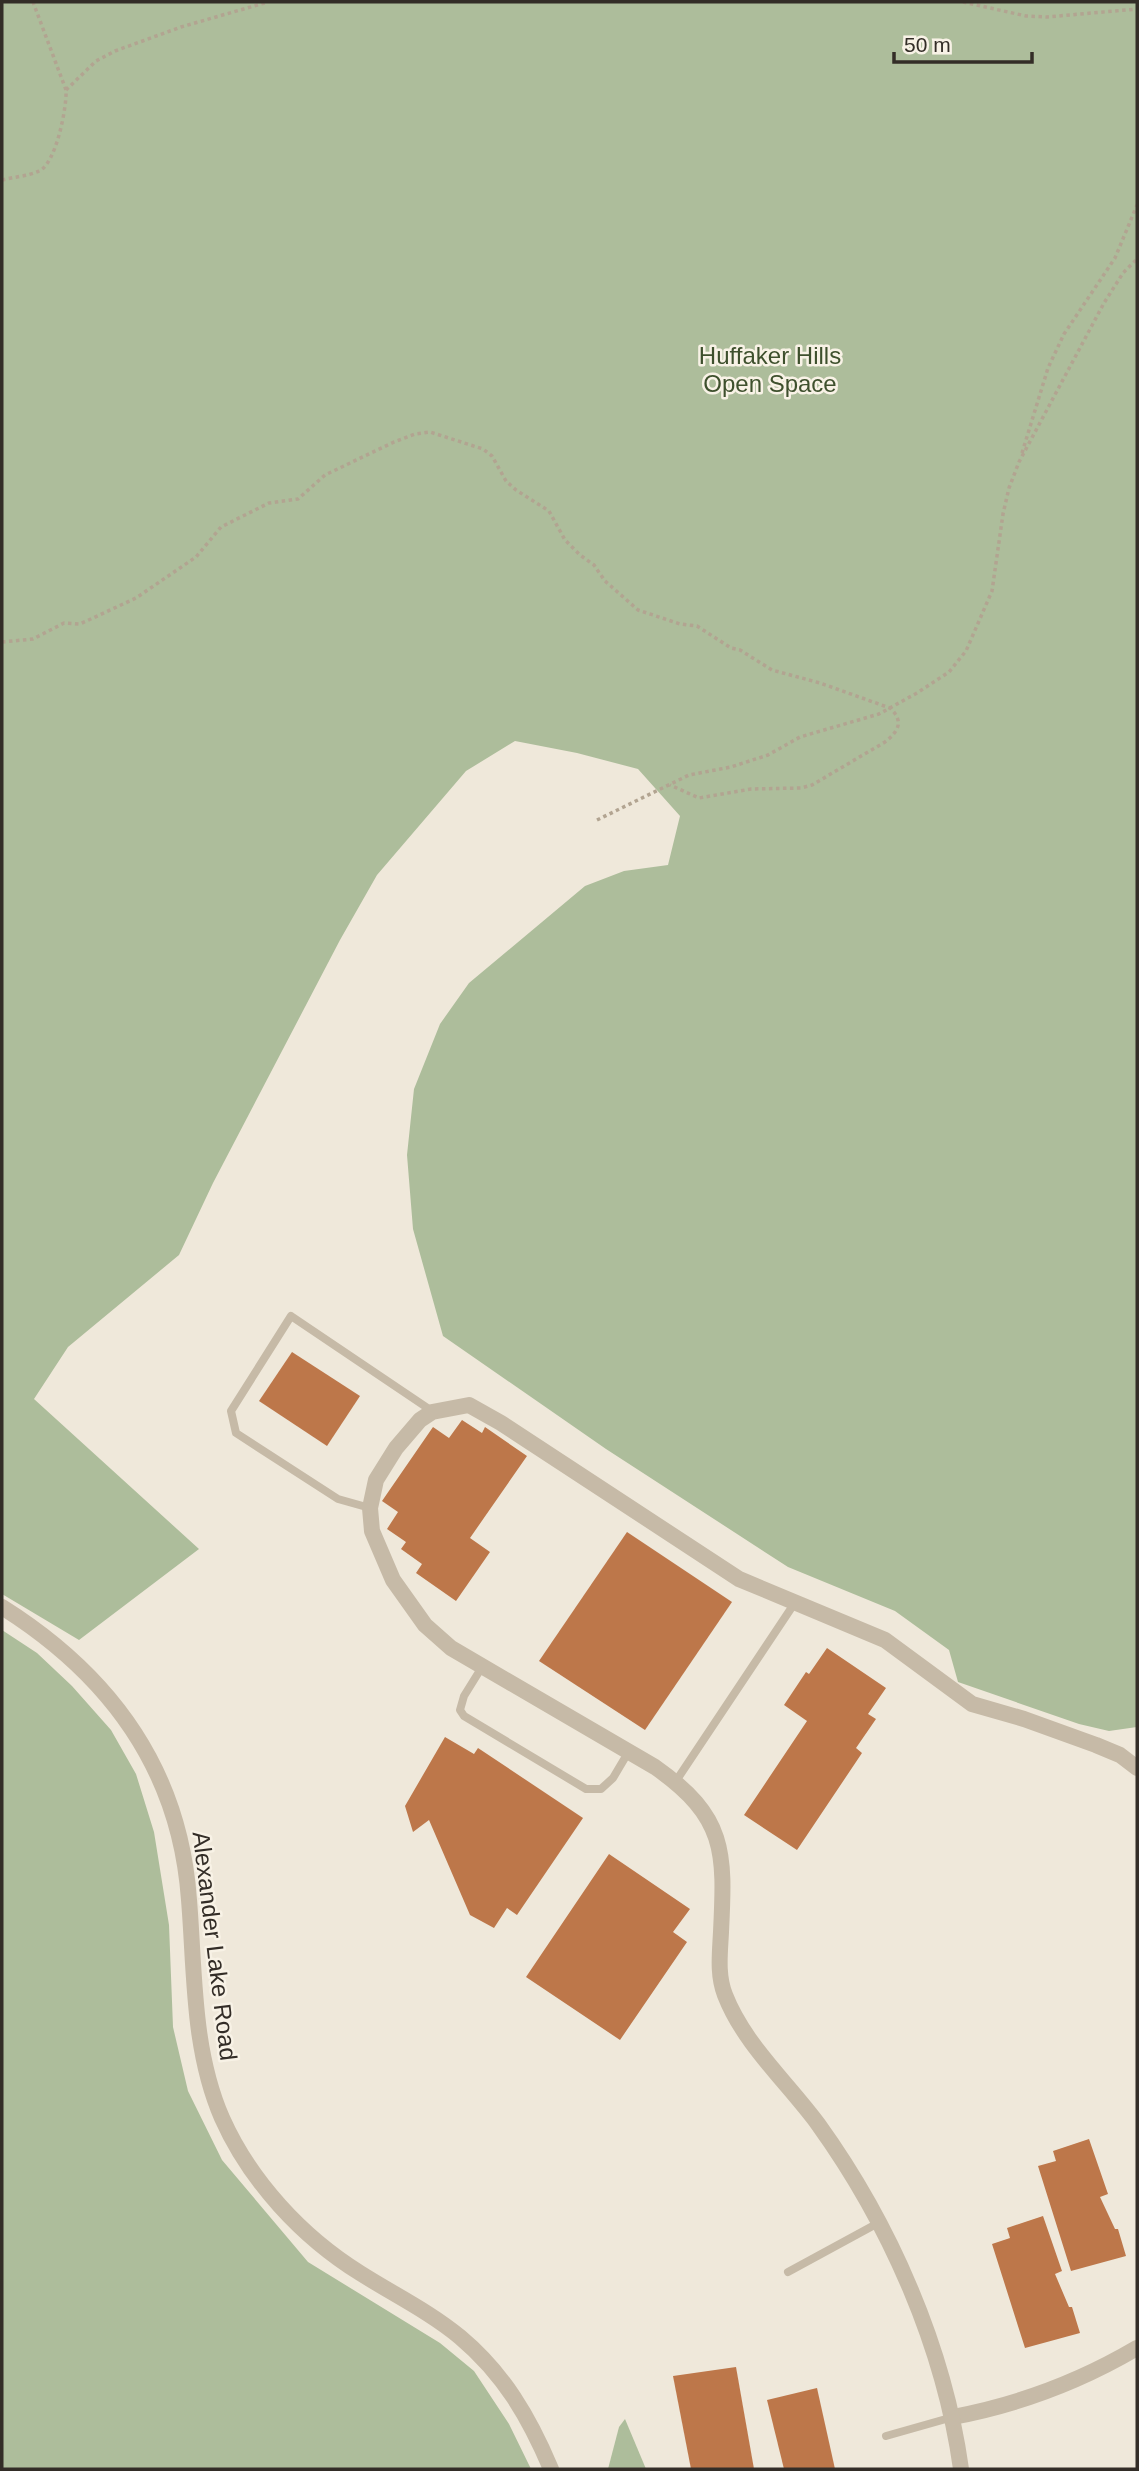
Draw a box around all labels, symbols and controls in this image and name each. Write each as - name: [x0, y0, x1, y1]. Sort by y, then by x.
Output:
- scale bar: [894, 21, 1032, 65]
- text: 50 m: [904, 33, 951, 56]
- park label: Huffaker Hills Open Space: [699, 342, 841, 397]
- street label: Alexander Lake Road: [188, 1830, 242, 2062]

